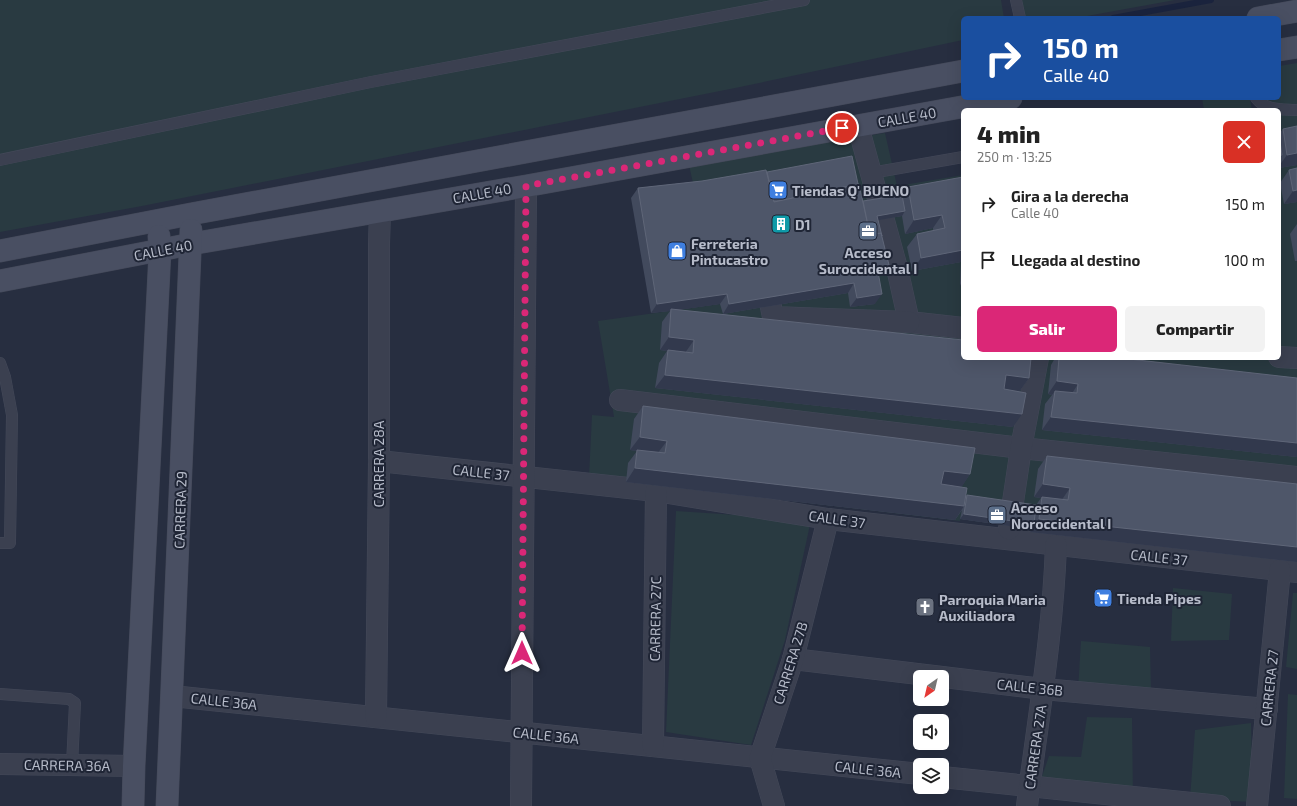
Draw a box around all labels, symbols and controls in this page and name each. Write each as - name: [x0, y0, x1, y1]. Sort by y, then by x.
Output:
- text: 150 m: [1043, 30, 1119, 64]
- icon: right: [977, 32, 1029, 84]
- text: Calle 40: [1043, 64, 1109, 86]
- street label: CALLE 40: [876, 103, 938, 131]
- pin: [825, 111, 859, 145]
- icon: arrive: [831, 117, 853, 139]
- text: 4 min: [977, 119, 1041, 148]
- button: close: [1223, 121, 1265, 163]
- text: 250 m · 13:25: [977, 149, 1052, 165]
- street label: CALLE 40: [451, 179, 513, 207]
- supermarket icon: Tiendas Q' BUENO: [767, 179, 789, 201]
- place label: Tiendas Q' BUENO: [792, 182, 909, 200]
- text: Gira a la derecha: [1011, 187, 1129, 205]
- icon: right: [977, 193, 999, 215]
- text: 150 m: [1225, 195, 1265, 213]
- text: Calle 40: [1011, 205, 1059, 221]
- building icon: D1: [770, 213, 792, 235]
- place label: D1: [795, 216, 811, 233]
- office icon: Acceso Suroccidental I: [857, 220, 879, 242]
- place label: Ferreteria Pintucastro: [691, 235, 768, 268]
- street label: CALLE 40: [132, 236, 194, 264]
- shop icon: Ferreteria Pintucastro: [666, 240, 688, 262]
- place label: Acceso Suroccidental I: [819, 244, 917, 277]
- icon: arrive: [977, 249, 999, 271]
- text: Llegada al destino: [1011, 251, 1140, 269]
- text: 100 m: [1224, 251, 1265, 269]
- button: Salir: [977, 306, 1117, 352]
- button: Compartir: [1125, 306, 1265, 352]
- street label: CARRERA 28A: [370, 420, 387, 508]
- street label: CALLE 37: [452, 461, 510, 483]
- street label: CARRERA 29: [170, 471, 190, 549]
- place label: Acceso Noroccidental I: [1011, 499, 1111, 532]
- office icon: Acceso Noroccidental I: [986, 504, 1008, 526]
- street label: CALLE 37: [808, 507, 866, 531]
- street label: CALLE 37: [1130, 546, 1188, 568]
- street label: CARRERA 27C: [646, 576, 664, 662]
- supermarket icon: Tienda Pipes: [1092, 587, 1114, 609]
- place label: Tienda Pipes: [1117, 590, 1201, 607]
- place label: Parroquia Maria Auxiliadora: [939, 591, 1046, 624]
- church icon: Parroquia Maria Auxiliadora: [914, 596, 936, 618]
- street label: CARRERA 27B: [769, 620, 811, 706]
- position arrow: [501, 632, 543, 674]
- street label: CARRERA 27: [1257, 649, 1281, 727]
- north arrow: [913, 670, 949, 706]
- map controls: [913, 670, 949, 794]
- street label: CALLE 36B: [996, 675, 1064, 699]
- street label: CALLE 36A: [190, 689, 258, 713]
- street label: CARRERA 27A: [1021, 703, 1049, 790]
- button: sound: [913, 714, 949, 750]
- street label: CALLE 36A: [512, 723, 580, 747]
- street label: CARRERA 36A: [24, 756, 111, 774]
- street label: CALLE 36A: [834, 757, 902, 781]
- button: layers: [913, 758, 949, 794]

